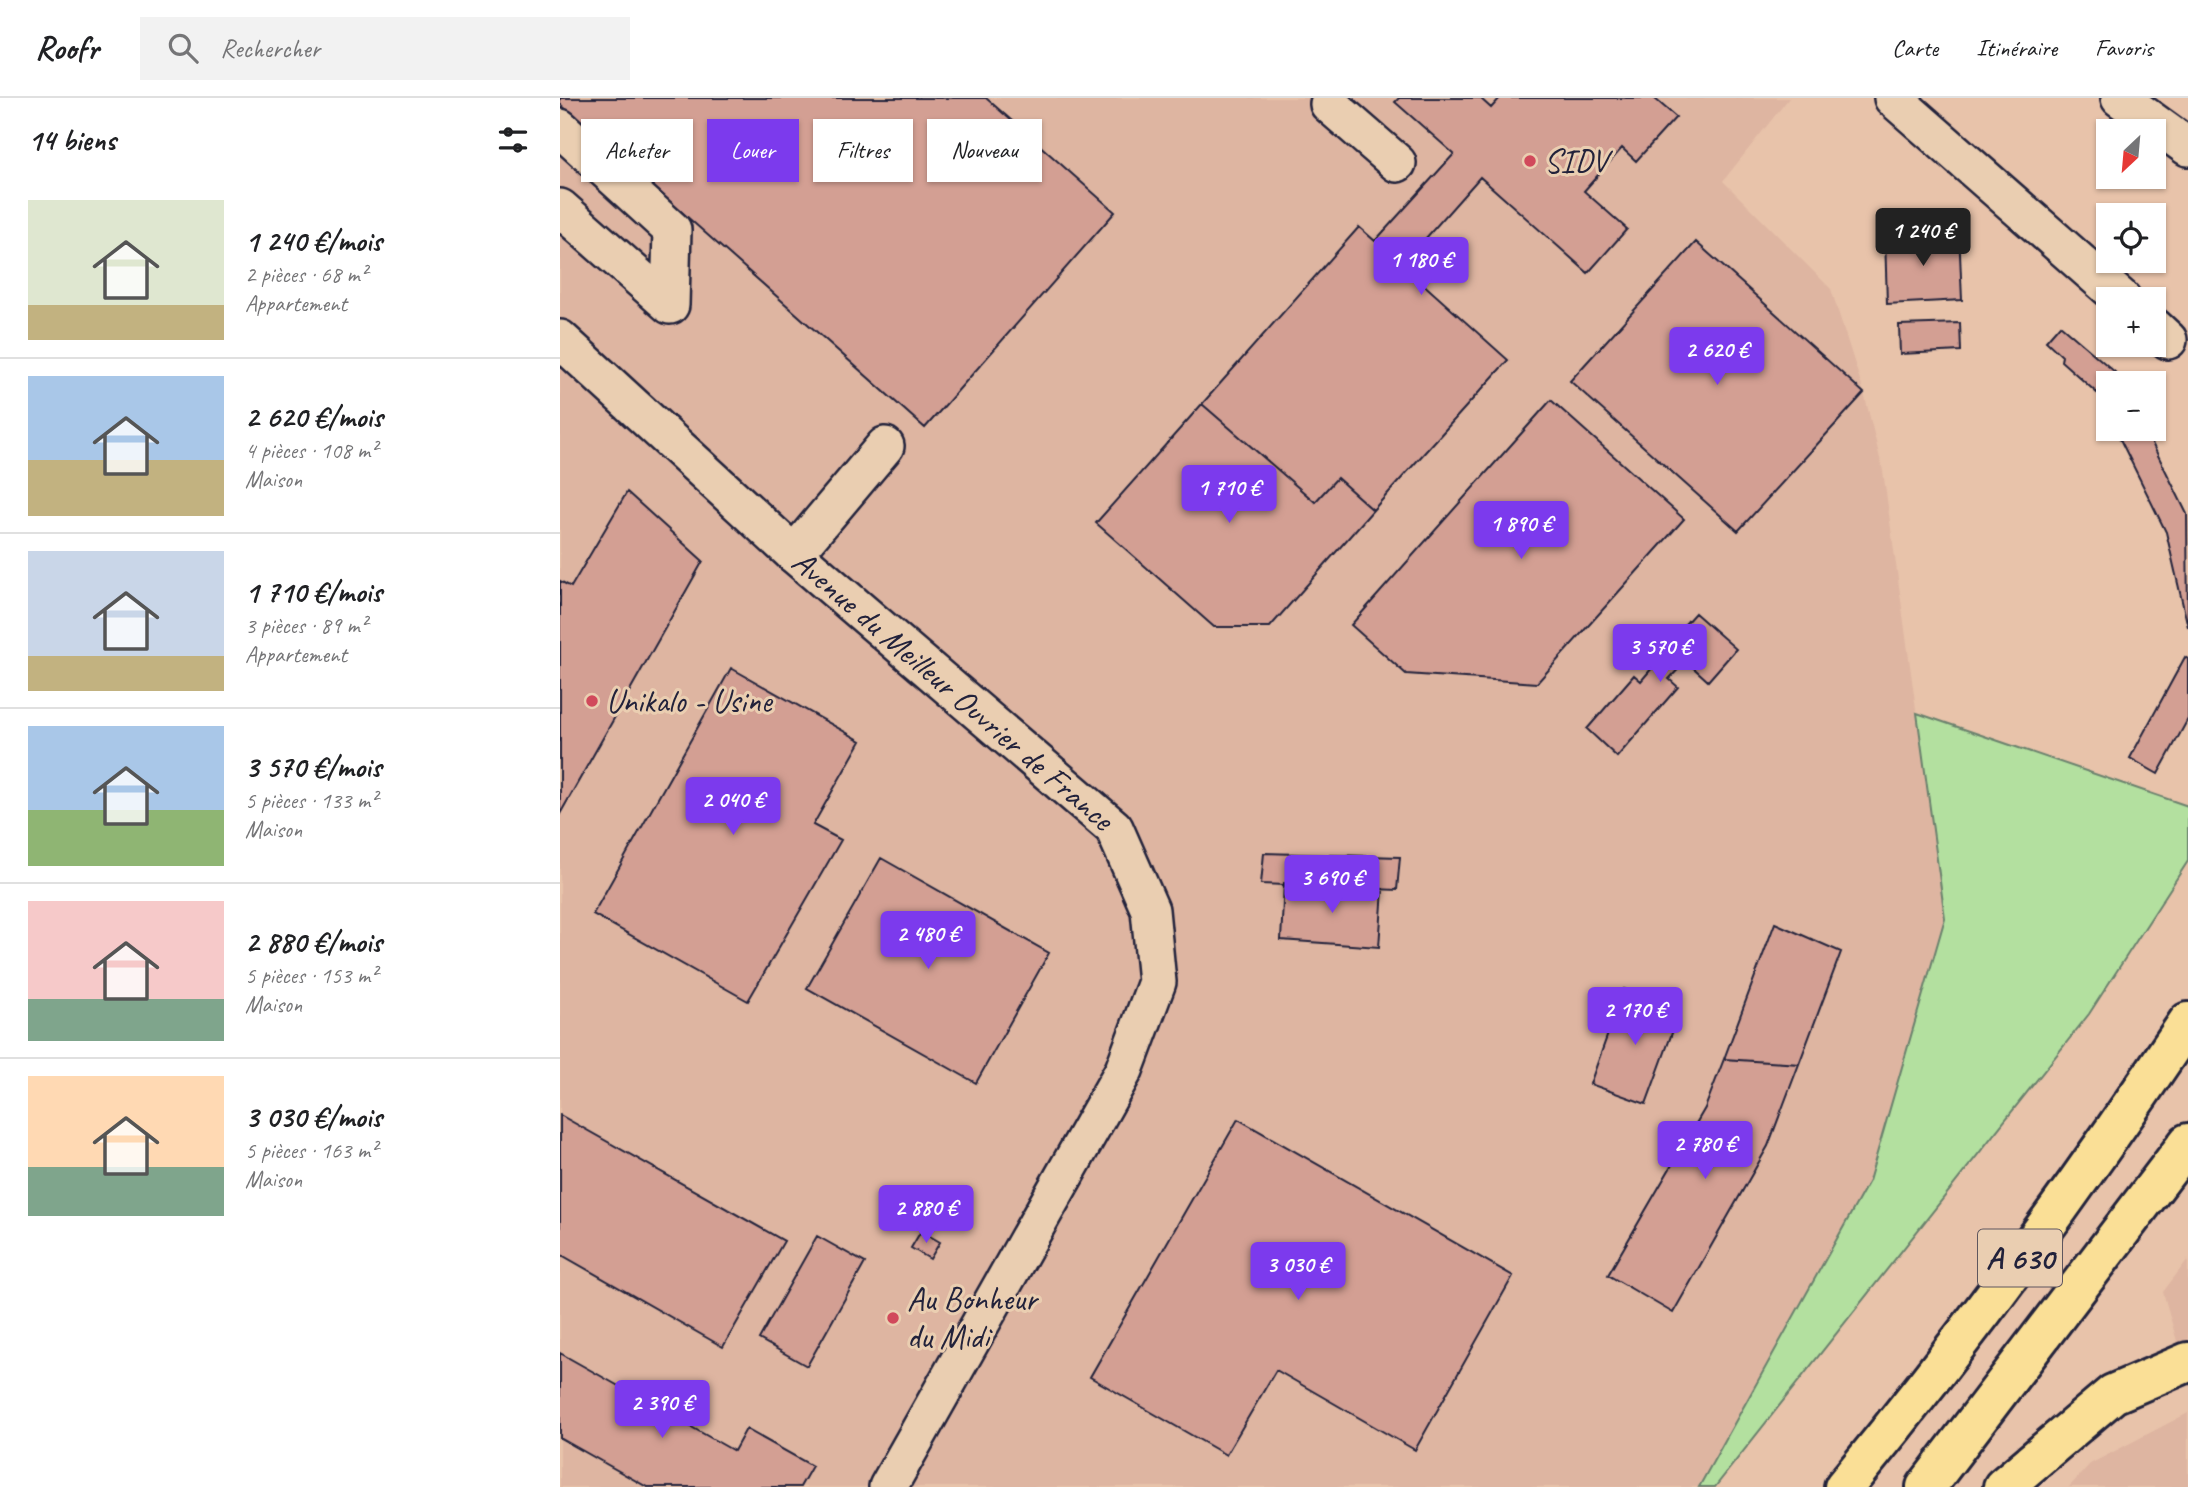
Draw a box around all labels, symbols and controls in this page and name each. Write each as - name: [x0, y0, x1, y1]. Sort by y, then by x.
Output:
- search box: [140, 17, 630, 80]
- text: Roofr: [35, 27, 98, 69]
- icon: search: [164, 29, 202, 67]
- text: Rechercher: [220, 32, 320, 65]
- text: Carte: [1892, 33, 1938, 63]
- text: Itinéraire: [1976, 33, 2057, 63]
- text: Favoris: [2095, 33, 2153, 63]
- chip: Acheter: [581, 119, 693, 182]
- chip: Louer: [707, 119, 799, 182]
- chip: Filtres: [813, 119, 913, 182]
- chip: Nouveau: [927, 119, 1042, 182]
- north arrow: [2096, 119, 2166, 189]
- map controls: [2096, 119, 2166, 441]
- text: 14 biens: [28, 121, 116, 159]
- icon: filters: [494, 121, 532, 159]
- place label: SIDV: [1544, 140, 1613, 182]
- marker: SIDV: [1522, 153, 1538, 169]
- button: locate: [2096, 203, 2166, 273]
- pin: 1 240 €: [1858, 208, 1988, 268]
- text: 1 240 €: [1892, 216, 1954, 245]
- text: 1 240 €/mois: [245, 222, 382, 260]
- icon: home: [84, 228, 168, 312]
- pin: 1 180 €: [1356, 238, 1486, 297]
- text: 1 180 €: [1390, 245, 1452, 274]
- text: 2 pièces · 68 m²: [245, 260, 367, 289]
- button: +: [2096, 287, 2166, 357]
- text: Appartement: [245, 289, 347, 318]
- pin: 2 620 €: [1652, 328, 1782, 387]
- text: 2 620 €: [1685, 335, 1749, 364]
- button: −: [2096, 371, 2166, 441]
- text: 2 620 €/mois: [245, 398, 382, 436]
- icon: home: [84, 404, 168, 488]
- text: 4 pièces · 108 m²: [245, 436, 377, 465]
- text: Maison: [245, 465, 302, 494]
- pin: 1 710 €: [1164, 466, 1294, 525]
- text: 1 710 €: [1198, 473, 1260, 502]
- pin: 1 890 €: [1456, 502, 1586, 561]
- text: 1 890 €: [1490, 509, 1552, 538]
- street label: Avenue du Meilleur Ouvrier de France: [783, 541, 1124, 841]
- text: 1 710 €/mois: [245, 573, 382, 611]
- icon: home: [84, 579, 168, 663]
- text: 3 pièces · 89 m²: [245, 611, 367, 640]
- pin: 3 570 €: [1595, 624, 1725, 684]
- text: 3 570 €: [1629, 632, 1691, 661]
- text: Appartement: [245, 640, 347, 669]
- place label: Unikalo - Usine: [606, 680, 774, 722]
- marker: Unikalo - Usine: [584, 693, 600, 709]
- text: 3 570 €/mois: [245, 748, 381, 786]
- icon: home: [84, 754, 168, 838]
- pin: 2 040 €: [668, 778, 798, 837]
- text: 2 040 €: [702, 785, 764, 814]
- text: 5 pièces · 133 m²: [245, 786, 377, 815]
- text: Maison: [245, 815, 302, 844]
- pin: 3 690 €: [1267, 856, 1397, 915]
- text: 3 690 €: [1300, 863, 1364, 892]
- pin: 2 480 €: [863, 912, 993, 971]
- text: 2 480 €: [897, 919, 959, 948]
- text: 2 880 €/mois: [245, 923, 382, 961]
- icon: home: [84, 929, 168, 1013]
- text: 5 pièces · 153 m²: [245, 961, 377, 990]
- pin: 2 170 €: [1570, 988, 1700, 1047]
- text: Maison: [245, 990, 302, 1019]
- text: 2 170 €: [1604, 995, 1666, 1024]
- text: 3 030 €/mois: [245, 1098, 382, 1136]
- icon: home: [84, 1104, 168, 1188]
- pin: 2 780 €: [1640, 1122, 1770, 1181]
- text: 2 780 €: [1674, 1129, 1736, 1158]
- text: 5 pièces · 163 m²: [245, 1136, 377, 1165]
- text: Maison: [245, 1165, 302, 1194]
- pin: 2 880 €: [861, 1186, 991, 1245]
- text: 2 880 €: [895, 1193, 957, 1222]
- road number: A 630: [1978, 1230, 2062, 1287]
- pin: 3 030 €: [1233, 1242, 1363, 1302]
- text: 3 030 €: [1267, 1250, 1329, 1279]
- place label: Au Bonheur du Midi: [907, 1278, 1040, 1358]
- marker: Au Bonheur du Midi: [885, 1310, 901, 1326]
- pin: 2 390 €: [597, 1380, 727, 1440]
- text: 2 390 €: [631, 1388, 693, 1417]

